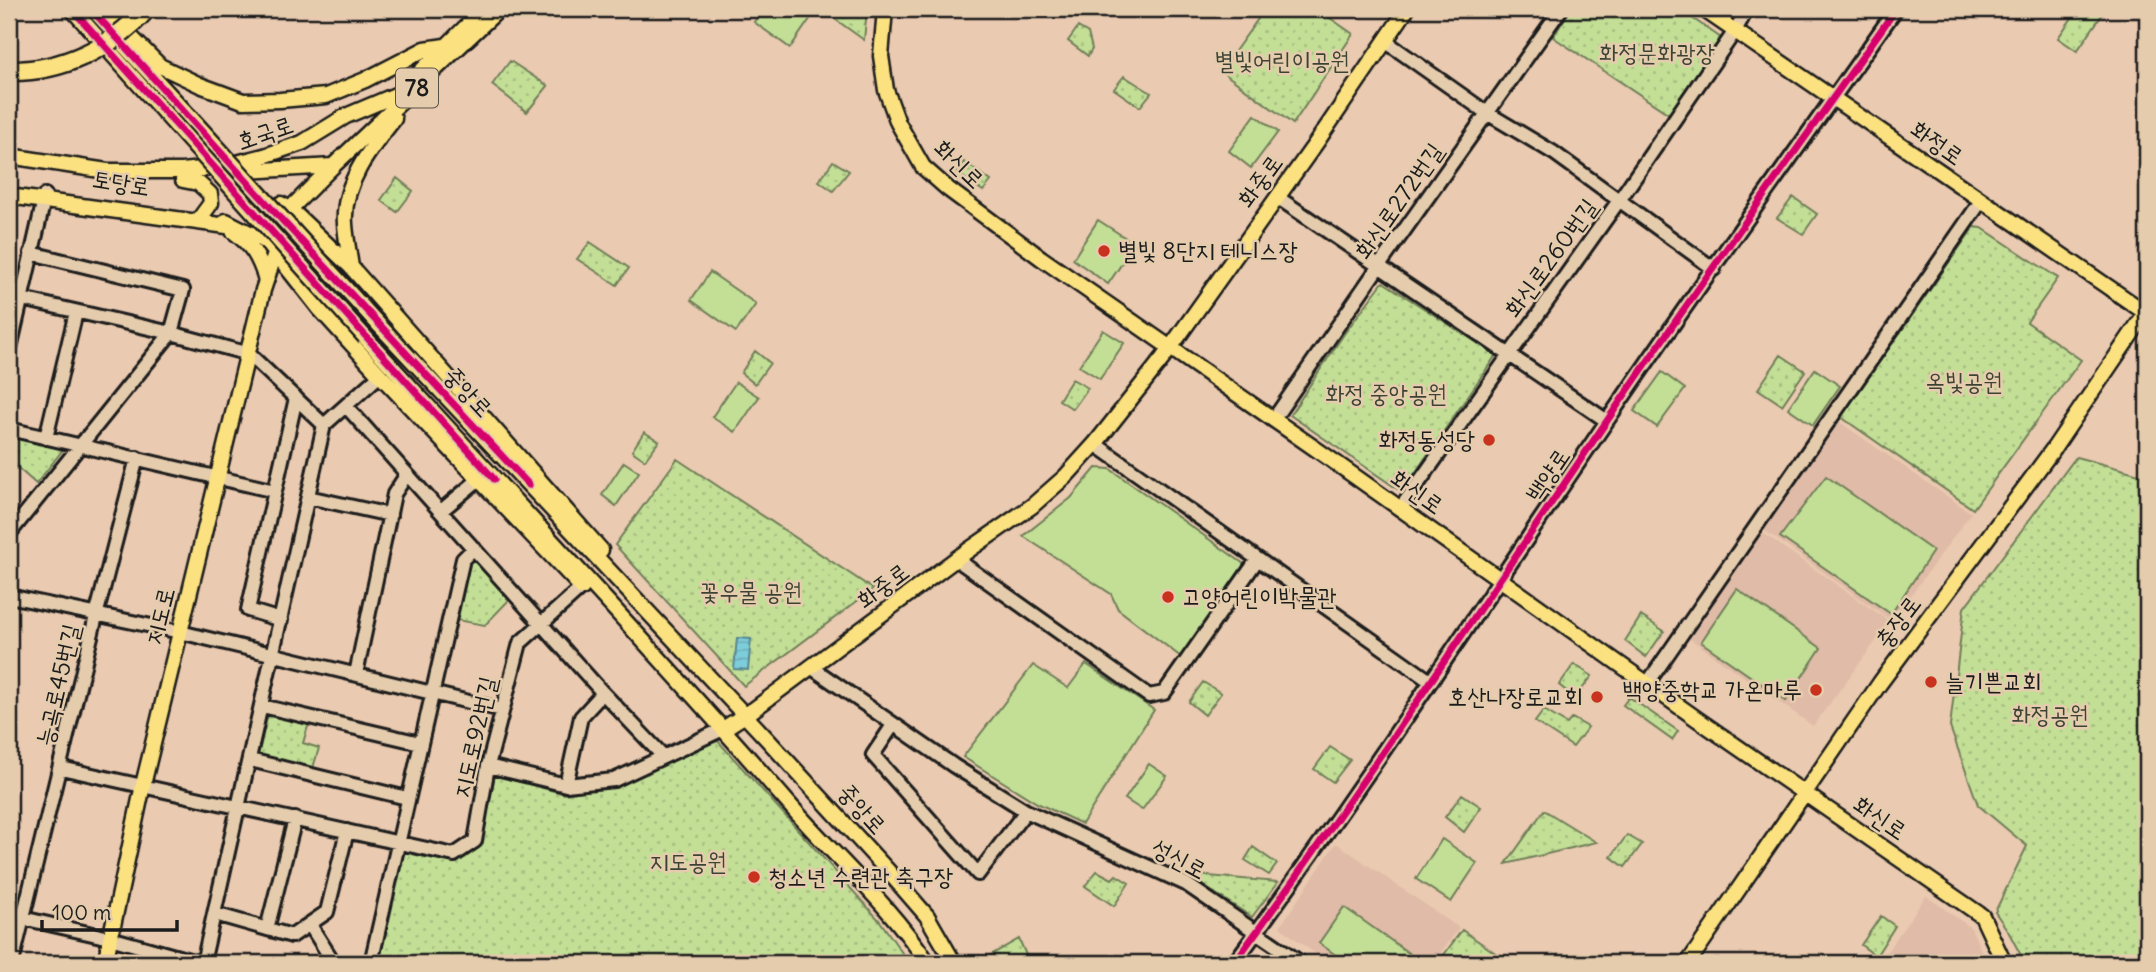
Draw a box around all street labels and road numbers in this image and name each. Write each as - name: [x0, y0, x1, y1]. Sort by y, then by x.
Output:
- road number: 78: [396, 68, 438, 108]
- street label: 호국로: [232, 108, 297, 156]
- street label: 화정로: [1905, 113, 1970, 171]
- street label: 화신로: [928, 132, 991, 194]
- street label: 화신로272번길: [1347, 137, 1449, 264]
- street label: 화중로: [1230, 148, 1288, 213]
- street label: 토당로: [90, 163, 152, 201]
- street label: 화신로260번길: [1497, 192, 1603, 323]
- street label: 중앙로: [438, 360, 499, 423]
- street label: 백양로: [1519, 442, 1576, 507]
- street label: 화신로: [1385, 462, 1450, 520]
- street label: 화중로: [850, 556, 915, 615]
- street label: 지도로: [137, 584, 181, 647]
- street label: 충장로: [1868, 589, 1927, 654]
- street label: 능곡로45번길: [28, 621, 86, 749]
- street label: 지도로92번길: [446, 673, 503, 800]
- street label: 중앙로: [832, 777, 893, 840]
- street label: 화신로: [1848, 789, 1913, 846]
- street label: 성신로: [1147, 831, 1212, 885]

